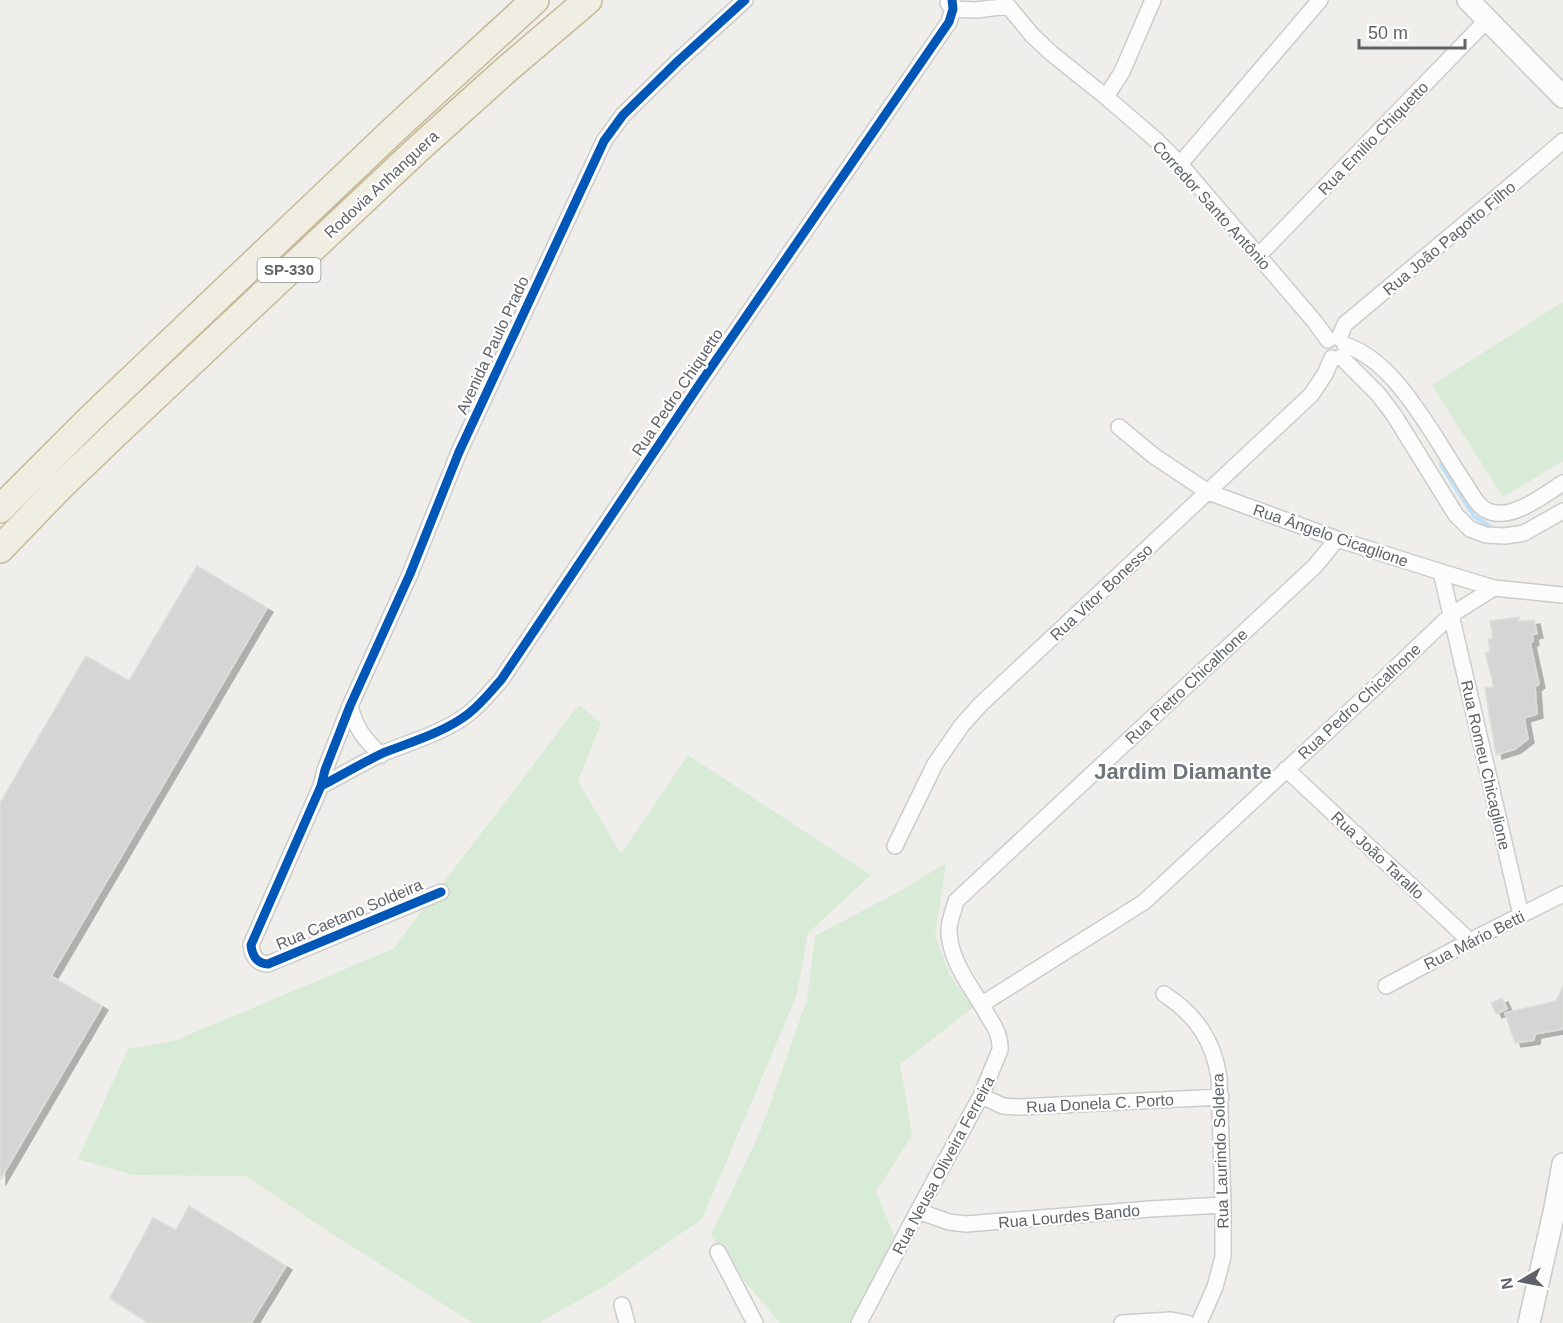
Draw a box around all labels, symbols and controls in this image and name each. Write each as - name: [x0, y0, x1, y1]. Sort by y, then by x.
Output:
- scale bar: [1359, 12, 1466, 50]
- text: 50 m: [1368, 23, 1408, 43]
- street label: Rua Emilio Chiquetto: [1315, 78, 1432, 198]
- street label: Rodovia Anhanguera: [321, 127, 442, 242]
- street label: Corredor Santo Antônio: [1149, 138, 1274, 273]
- street label: Rua João Pagotto Filho: [1380, 178, 1519, 299]
- road number: SP-330: [258, 258, 320, 282]
- street label: Avenida Paulo Prado: [453, 274, 532, 417]
- street label: Rua Pedro Chiquetto: [629, 326, 726, 459]
- street label: Rua Ângelo Cicaglione: [1251, 500, 1411, 570]
- street label: Rua Vitor Bonesso: [1047, 541, 1156, 644]
- street label: Rua Pietro Chicalhone: [1122, 625, 1251, 747]
- street label: Rua Pedro Chicalhone: [1295, 640, 1424, 762]
- street label: Rua Romeu Chicaglione: [1458, 679, 1513, 852]
- district label: Jardim Diamante: [1094, 759, 1272, 784]
- street label: Rua João Tarallo: [1328, 808, 1427, 902]
- street label: Rua Caetano Soldeira: [273, 876, 425, 953]
- street label: Rua Mário Betti: [1421, 908, 1527, 973]
- street label: Rua Neusa Oliveira Ferreira: [889, 1073, 998, 1257]
- street label: Rua Laurindo Soldera: [1209, 1073, 1232, 1229]
- street label: Rua Donela C. Porto: [1026, 1091, 1174, 1116]
- street label: Rua Lourdes Bando: [997, 1202, 1141, 1231]
- north arrow: [1491, 1251, 1551, 1311]
- text: N: [1497, 1276, 1516, 1291]

